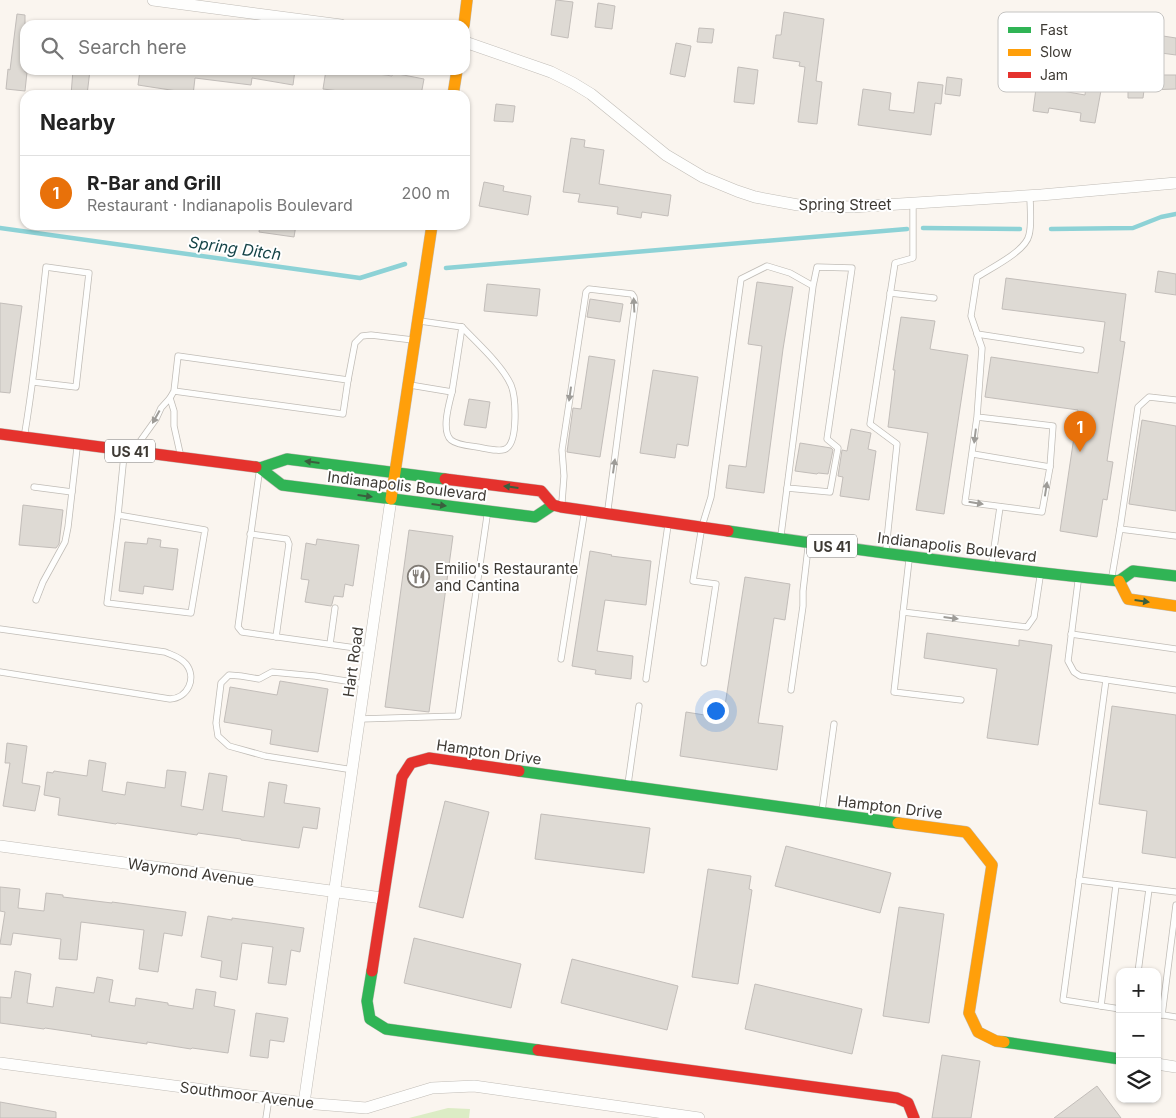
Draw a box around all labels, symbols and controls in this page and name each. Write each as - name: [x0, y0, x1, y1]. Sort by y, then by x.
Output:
- legend: [998, 12, 1164, 92]
- search box: [20, 20, 470, 75]
- text: Fast: [1040, 21, 1068, 38]
- icon: search: [38, 34, 66, 62]
- text: Search here: [78, 36, 187, 59]
- text: Slow: [1040, 43, 1072, 60]
- text: Jam: [1040, 66, 1068, 83]
- text: Nearby: [40, 110, 115, 135]
- text: R-Bar and Grill: [87, 172, 221, 195]
- text: 1: [53, 183, 59, 203]
- text: 200 m: [402, 183, 450, 203]
- text: Restaurant · Indianapolis Boulevard: [87, 195, 353, 215]
- street label: Spring Street: [799, 195, 892, 214]
- water label: Spring Ditch: [187, 232, 283, 264]
- one-way arrow: [629, 296, 637, 312]
- one-way arrow: [566, 386, 574, 402]
- one-way arrow: [152, 410, 161, 423]
- pin: 1: [1064, 411, 1096, 452]
- one-way arrow: [971, 428, 979, 444]
- road number: US 41: [105, 440, 155, 462]
- one-way arrow: [610, 457, 618, 473]
- one-way arrow: [304, 458, 320, 466]
- street label: Indianapolis Boulevard: [326, 467, 488, 505]
- one-way arrow: [1042, 480, 1050, 496]
- one-way arrow: [503, 483, 519, 491]
- one-way arrow: [358, 492, 374, 500]
- one-way arrow: [969, 500, 985, 508]
- one-way arrow: [432, 501, 448, 509]
- street label: Indianapolis Boulevard: [876, 528, 1038, 566]
- road number: US 41: [807, 534, 857, 558]
- place label: Emilio's Restaurante and Cantina: [435, 559, 578, 595]
- restaurant icon: Emilio's Restaurante and Cantina: [407, 565, 431, 589]
- one-way arrow: [1134, 598, 1150, 606]
- one-way arrow: [943, 614, 959, 622]
- street label: Hart Road: [339, 626, 367, 698]
- your location: [703, 698, 729, 724]
- street label: Hampton Drive: [435, 735, 543, 769]
- street label: Hampton Drive: [836, 791, 944, 823]
- street label: Waymond Avenue: [126, 854, 256, 890]
- map controls: [1116, 968, 1161, 1103]
- button: +: [1116, 968, 1161, 1013]
- button: −: [1116, 1013, 1161, 1058]
- button: layers: [1116, 1058, 1161, 1103]
- street label: Southmoor Avenue: [179, 1077, 315, 1113]

